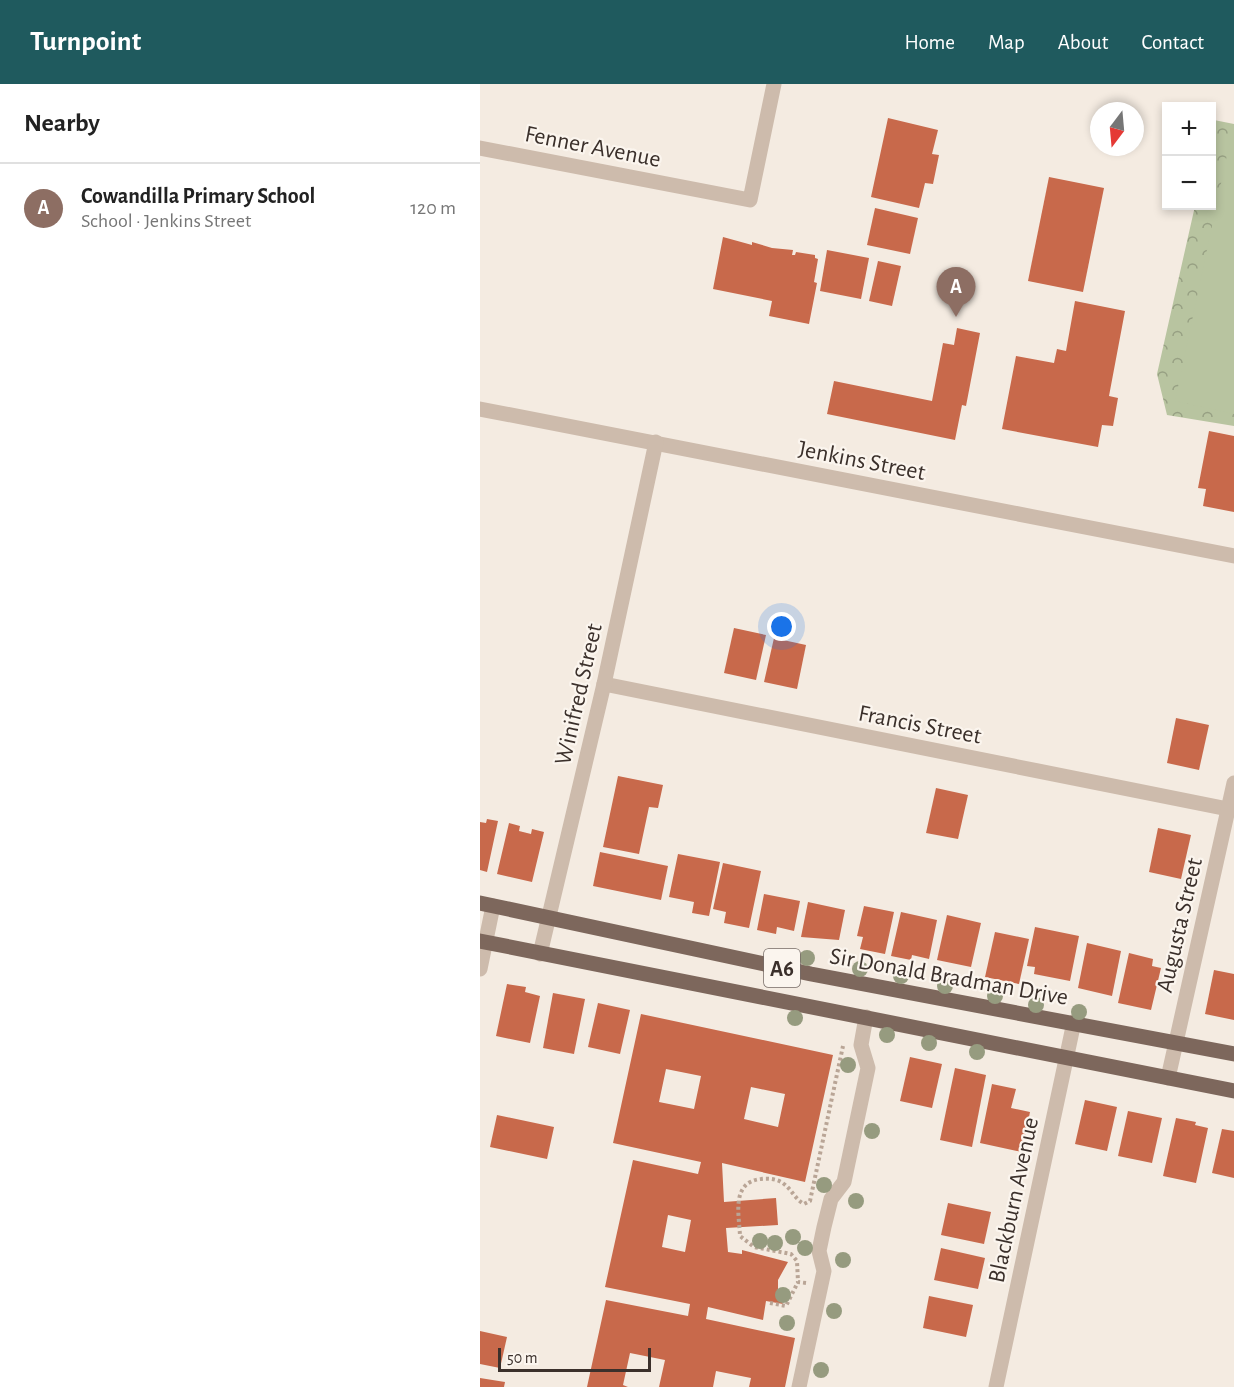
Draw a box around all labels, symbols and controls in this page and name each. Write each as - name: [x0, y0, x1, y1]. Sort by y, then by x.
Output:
- text: Turnpoint: [30, 28, 141, 56]
- text: Home: [904, 32, 955, 53]
- text: Map: [988, 32, 1025, 53]
- text: About: [1058, 32, 1108, 53]
- text: Contact: [1141, 32, 1204, 53]
- north arrow: [1090, 102, 1144, 156]
- map controls: [1162, 102, 1216, 210]
- button: +: [1162, 102, 1216, 156]
- text: Nearby: [24, 110, 100, 136]
- street label: Fenner Avenue: [523, 122, 663, 172]
- button: −: [1162, 156, 1216, 210]
- text: Cowandilla Primary School: [81, 185, 315, 207]
- text: A: [38, 198, 50, 218]
- text: 120 m: [410, 198, 456, 218]
- text: School · Jenkins Street: [81, 211, 251, 231]
- pin: A: [936, 268, 976, 317]
- street label: Jenkins Street: [796, 437, 928, 485]
- your location: [767, 612, 796, 641]
- street label: Winifred Street: [551, 621, 607, 767]
- street label: Francis Street: [856, 701, 984, 749]
- street label: Augusta Street: [1153, 855, 1207, 995]
- street label: Sir Donald Bradman Drive: [828, 944, 1070, 1010]
- road number: A6: [764, 949, 800, 987]
- street label: Blackburn Avenue: [985, 1115, 1043, 1285]
- scale bar: [498, 1345, 651, 1372]
- text: 50 m: [507, 1350, 538, 1366]

